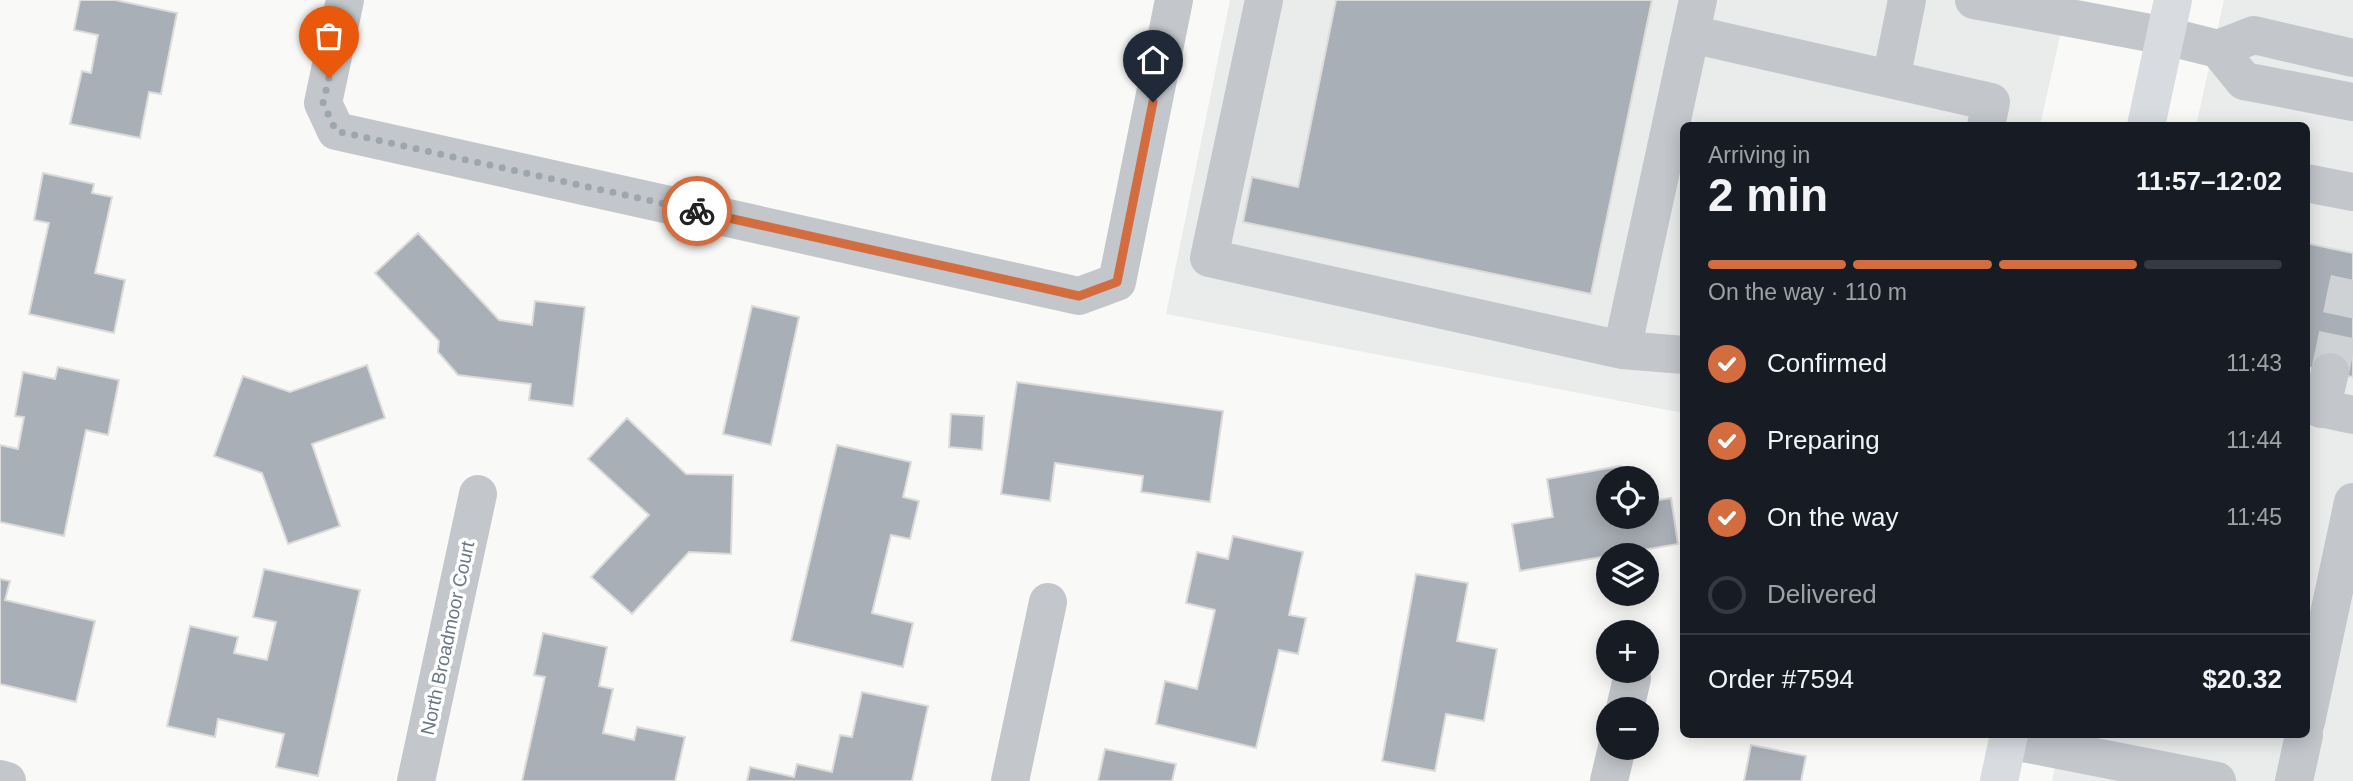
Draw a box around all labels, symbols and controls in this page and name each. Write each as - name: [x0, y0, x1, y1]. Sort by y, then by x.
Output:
- pin: [299, 6, 359, 78]
- icon: bag: [310, 17, 348, 55]
- pin: [1123, 30, 1183, 102]
- icon: home: [1134, 41, 1172, 79]
- text: Arriving in: [1708, 142, 1810, 168]
- text: 11:57–12:02: [2136, 166, 2282, 196]
- text: 2 min: [1708, 169, 1828, 221]
- courier: [662, 176, 732, 246]
- icon: bike: [678, 192, 716, 230]
- text: On the way · 110 m: [1708, 279, 1907, 305]
- icon: check: [1708, 345, 1746, 383]
- text: Confirmed: [1767, 348, 1887, 378]
- text: 11:43: [2226, 350, 2282, 376]
- icon: check: [1708, 422, 1746, 460]
- text: Preparing: [1767, 425, 1880, 455]
- text: 11:44: [2226, 427, 2282, 453]
- map controls: [1596, 466, 1659, 760]
- button: locate: [1596, 466, 1659, 529]
- icon: check: [1708, 499, 1746, 537]
- text: On the way: [1767, 502, 1899, 532]
- text: 11:45: [2226, 504, 2282, 530]
- street label: North Broadmoor Court: [417, 539, 478, 737]
- button: layers: [1596, 543, 1659, 606]
- text: Delivered: [1767, 579, 1877, 609]
- button: +: [1596, 620, 1659, 683]
- text: Order #7594: [1708, 664, 1854, 694]
- text: $20.32: [2202, 664, 2282, 694]
- button: −: [1596, 697, 1659, 760]

